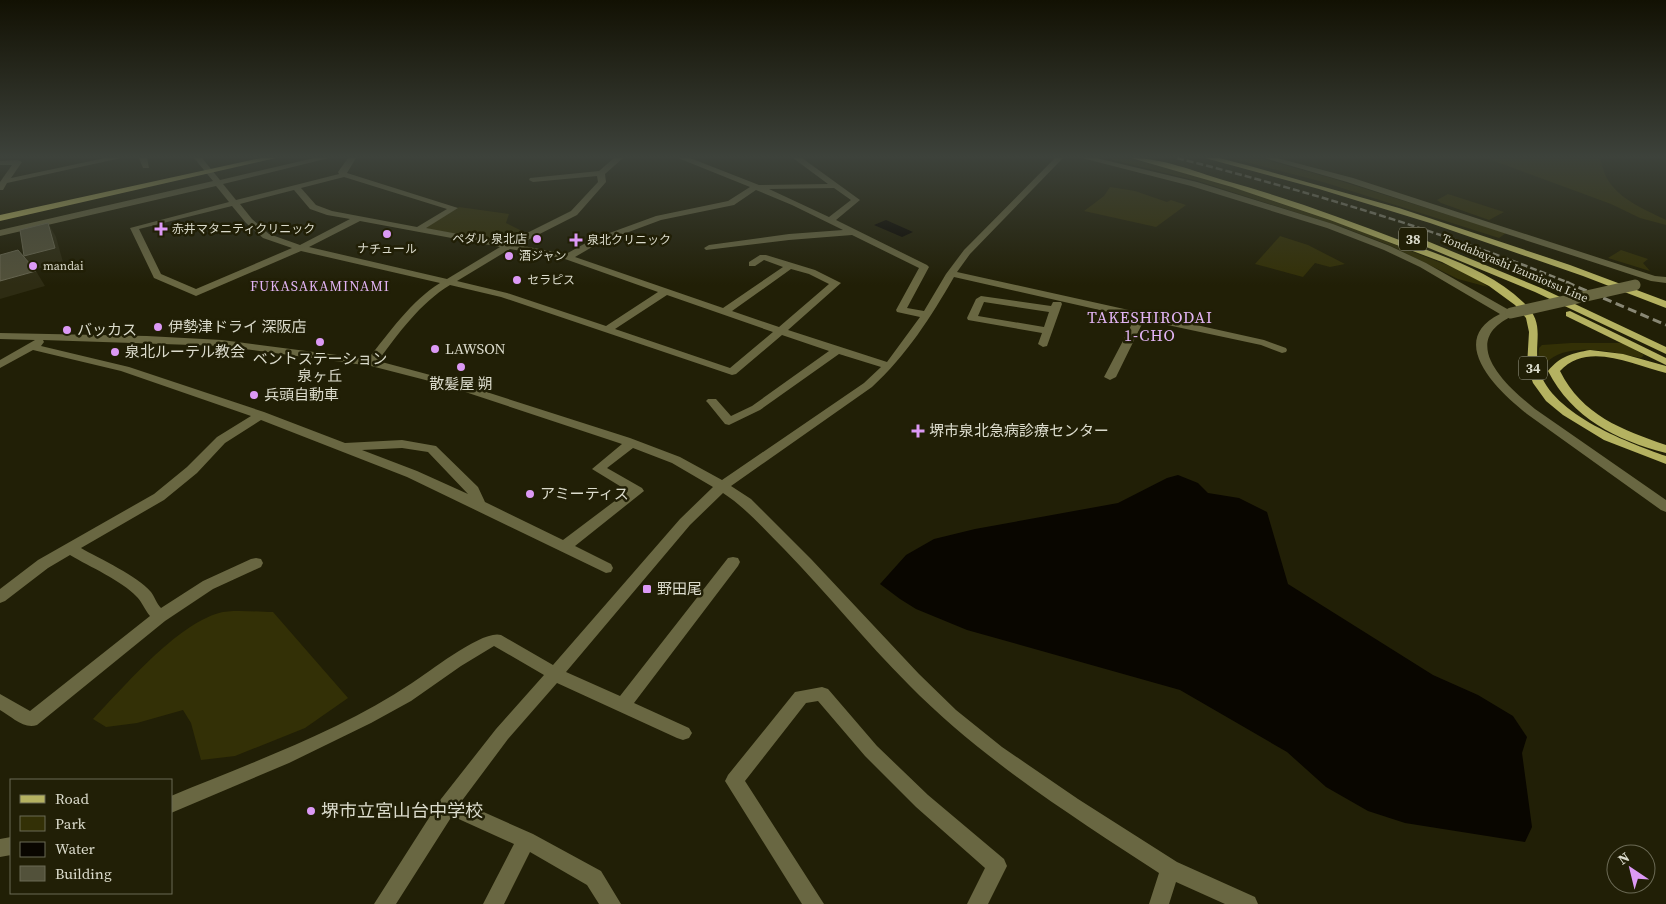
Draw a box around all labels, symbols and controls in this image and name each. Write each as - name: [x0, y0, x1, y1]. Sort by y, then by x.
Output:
- place label: 赤井マタニティクリニック: [172, 221, 315, 237]
- marker: 赤井マタニティクリニック: [154, 222, 168, 236]
- marker: ナチュール: [381, 228, 393, 240]
- road number: 38: [1399, 228, 1427, 250]
- street label: Tondabayashi Izumiotsu Line: [1439, 230, 1591, 306]
- place label: ペダル 泉北店: [452, 231, 527, 247]
- place label: 泉北クリニック: [587, 232, 671, 248]
- marker: ペダル 泉北店: [531, 233, 543, 245]
- marker: 泉北クリニック: [569, 233, 583, 247]
- place label: ナチュール: [357, 241, 417, 257]
- place label: 酒ジャン: [519, 248, 566, 264]
- marker: 酒ジャン: [503, 250, 515, 262]
- place label: mandai: [43, 258, 84, 274]
- marker: mandai: [27, 260, 39, 272]
- place label: セラピス: [527, 272, 575, 288]
- marker: セラピス: [511, 274, 523, 286]
- district label: FUKASAKAMINAMI: [250, 276, 390, 296]
- district label: TAKESHIRODAI 1-CHO: [1087, 306, 1213, 346]
- place label: 伊勢津ドライ 深阪店: [168, 316, 307, 337]
- place label: バッカス: [77, 319, 137, 340]
- marker: 伊勢津ドライ 深阪店: [152, 321, 164, 333]
- marker: バッカス: [61, 324, 73, 336]
- marker: ベントステーション 泉ヶ丘: [314, 336, 326, 348]
- place label: LAWSON: [445, 338, 506, 359]
- place label: 泉北ルーテル教会: [125, 341, 245, 362]
- marker: LAWSON: [429, 343, 441, 355]
- marker: 泉北ルーテル教会: [109, 346, 121, 358]
- place label: ベントステーション 泉ヶ丘: [253, 348, 387, 386]
- road number: 34: [1519, 356, 1547, 379]
- marker: 散髪屋 朔: [455, 361, 467, 373]
- place label: 散髪屋 朔: [429, 373, 493, 394]
- place label: 兵頭自動車: [264, 384, 339, 405]
- marker: 兵頭自動車: [248, 389, 260, 401]
- place label: 堺市泉北急病診療センター: [929, 420, 1109, 441]
- marker: 堺市泉北急病診療センター: [911, 424, 925, 438]
- place label: アミーティス: [540, 483, 629, 504]
- marker: アミーティス: [524, 488, 536, 500]
- place label: 野田尾: [657, 578, 702, 599]
- marker: 野田尾: [641, 583, 653, 595]
- legend: [10, 779, 172, 894]
- text: Road: [55, 788, 89, 809]
- place label: 堺市立宮山台中学校: [321, 798, 483, 823]
- marker: 堺市立宮山台中学校: [305, 805, 317, 817]
- text: Park: [55, 813, 87, 834]
- text: Water: [55, 838, 96, 859]
- north arrow: [1606, 844, 1656, 894]
- text: N: [1614, 847, 1633, 869]
- text: Building: [55, 863, 112, 884]

